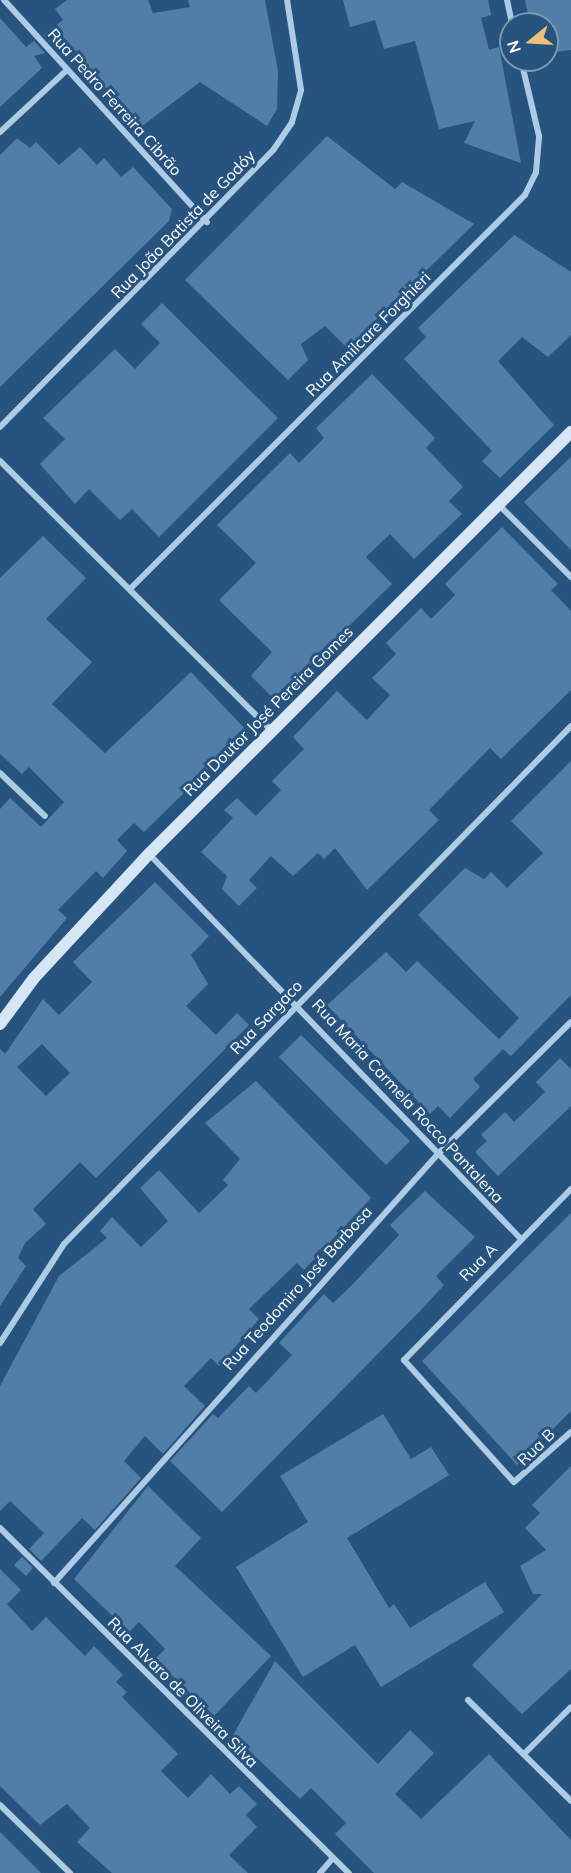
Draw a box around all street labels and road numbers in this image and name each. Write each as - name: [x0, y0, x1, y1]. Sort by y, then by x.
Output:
- street label: Rua Pedro Ferreira Cibrão: [44, 25, 186, 179]
- street label: Rua João Batista de Godóy: [107, 146, 259, 302]
- street label: Rua Amilcare Forghieri: [302, 268, 434, 400]
- street label: Rua Doutor José Pereira Gomes: [179, 622, 357, 800]
- street label: Rua Sargaco: [226, 976, 306, 1058]
- street label: Rua Maria Carmela Rocco Pantalena: [308, 995, 508, 1207]
- street label: Rua Teodomiro José Barbosa: [218, 1202, 376, 1374]
- street label: Rua A: [455, 1239, 501, 1285]
- street label: Rua B: [513, 1424, 559, 1470]
- street label: Rua Alvaro de Oliveira Silva: [104, 1613, 262, 1771]

